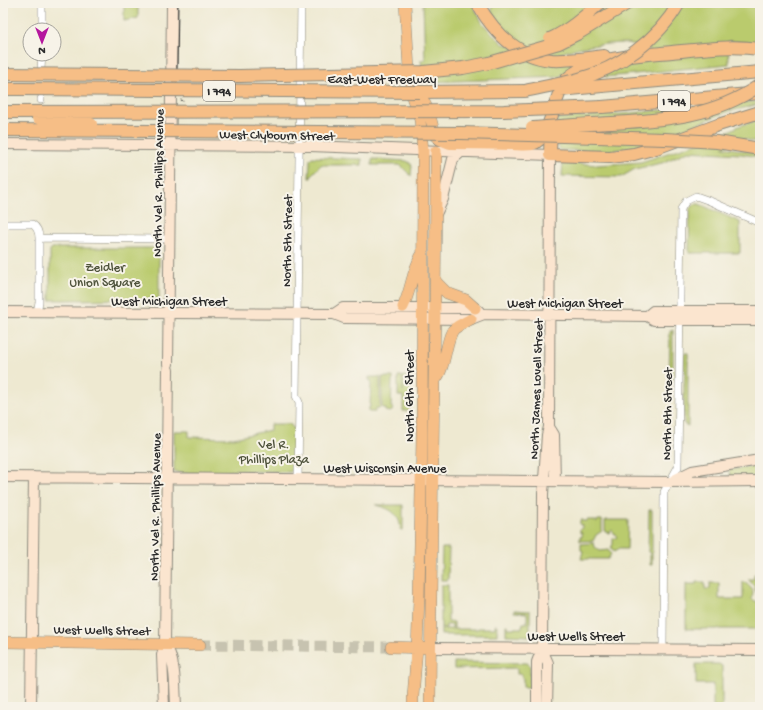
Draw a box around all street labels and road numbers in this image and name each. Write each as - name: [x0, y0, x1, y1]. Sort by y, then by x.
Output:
- street label: East-West Freeway: [328, 73, 437, 88]
- road number: I 794: [203, 81, 235, 101]
- road number: I 794: [658, 91, 690, 111]
- street label: North Vel R. Phillips Avenue: [151, 109, 168, 257]
- street label: West Clybourn Street: [219, 128, 336, 145]
- street label: North 5th Street: [280, 193, 297, 287]
- street label: West Michigan Street: [111, 295, 228, 310]
- street label: West Michigan Street: [507, 297, 624, 312]
- street label: North James Lovell Street: [528, 317, 548, 460]
- street label: North 6th Street: [403, 348, 418, 442]
- street label: North 8th Street: [660, 366, 677, 460]
- street label: North Vel R. Phillips Avenue: [148, 433, 165, 581]
- street label: West Wisconsin Avenue: [324, 462, 447, 477]
- street label: West Wells Street: [53, 623, 152, 640]
- street label: West Wells Street: [528, 630, 626, 645]

